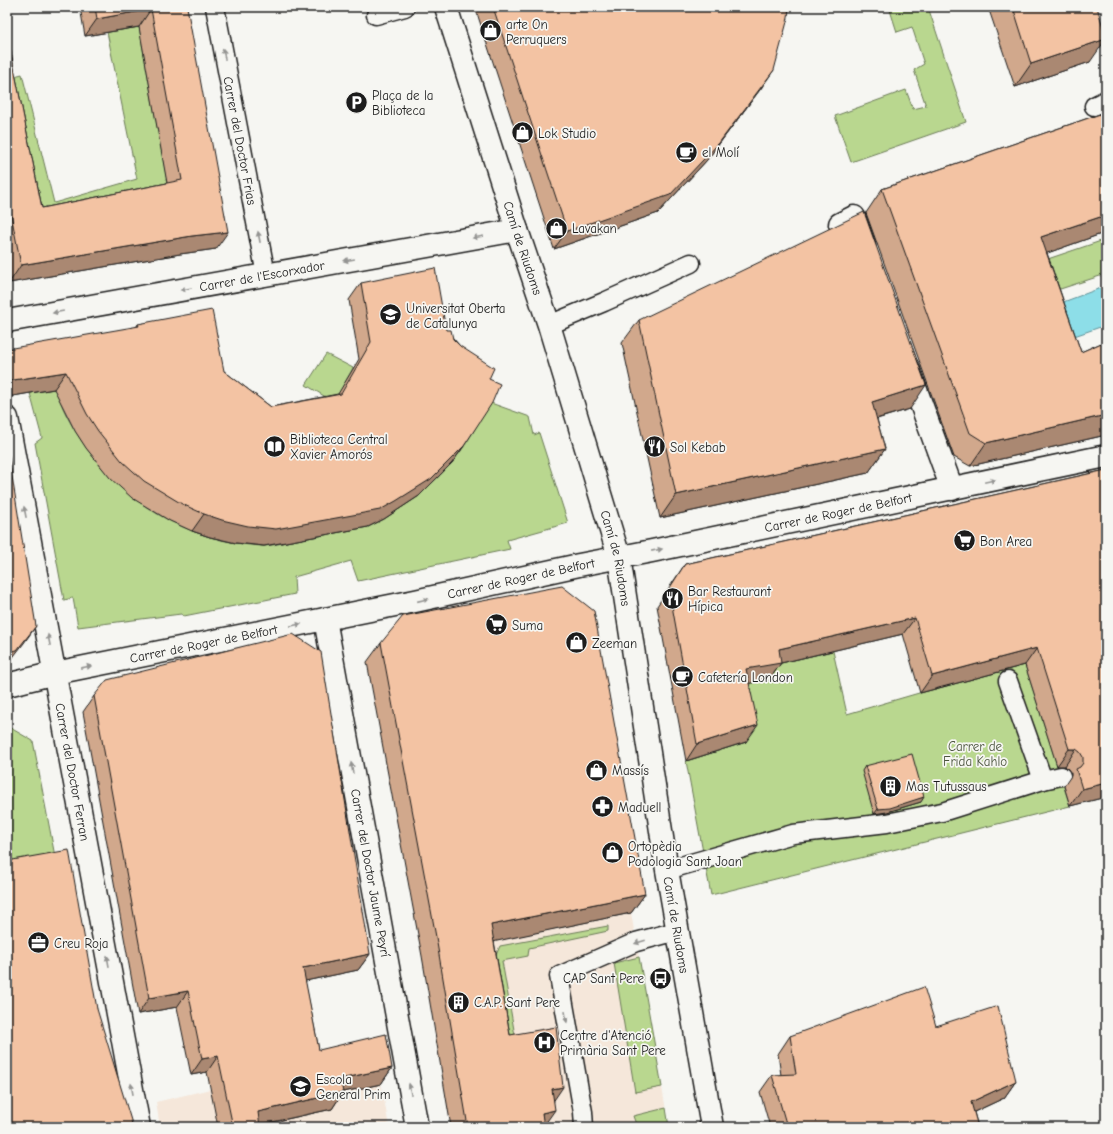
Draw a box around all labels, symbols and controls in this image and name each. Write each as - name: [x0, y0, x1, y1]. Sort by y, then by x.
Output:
- place label: arte On Perruquers: [506, 17, 567, 47]
- shop icon: arte On Perruquers: [477, 18, 503, 44]
- one-way arrow: [221, 48, 227, 60]
- street label: Carrer del Doctor Frias: [220, 75, 259, 206]
- place label: Plaça de la Biblioteca: [372, 88, 433, 118]
- parking icon: Plaça de la Biblioteca: [344, 89, 370, 115]
- shop icon: Lok Studio: [510, 120, 536, 146]
- place label: Lok Studio: [538, 126, 596, 141]
- cafe icon: el Molí: [673, 139, 699, 165]
- place label: el Molí: [702, 145, 740, 160]
- street label: Camí de Riudoms: [500, 199, 545, 297]
- shop icon: Lavakan: [544, 215, 570, 241]
- place label: Lavakan: [572, 221, 617, 236]
- one-way arrow: [255, 231, 261, 243]
- one-way arrow: [472, 235, 485, 241]
- street label: Carrer de l'Escorxador: [198, 257, 327, 295]
- one-way arrow: [343, 257, 355, 263]
- one-way arrow: [180, 286, 192, 292]
- place label: Universitat Oberta de Catalunya: [406, 301, 505, 331]
- school or university icon: Universitat Oberta de Catalunya: [377, 302, 403, 328]
- one-way arrow: [52, 309, 64, 315]
- place label: Biblioteca Central Xavier Amorós: [290, 432, 388, 462]
- library icon: Biblioteca Central Xavier Amorós: [262, 433, 288, 459]
- restaurant icon: Sol Kebab: [641, 434, 667, 460]
- place label: Sol Kebab: [670, 440, 726, 455]
- one-way arrow: [984, 477, 996, 483]
- street label: Carrer de Roger de Belfort: [763, 490, 915, 535]
- one-way arrow: [21, 506, 27, 519]
- street label: Camí de Riudoms: [597, 509, 633, 607]
- supermarket icon: Bon Area: [951, 528, 977, 554]
- place label: Bon Area: [980, 534, 1032, 549]
- one-way arrow: [651, 547, 663, 553]
- street label: Carrer de Roger de Belfort: [446, 555, 597, 602]
- place label: Bar Restaurant Hípica: [688, 584, 772, 614]
- restaurant icon: Bar Restaurant Hípica: [660, 585, 686, 611]
- one-way arrow: [417, 596, 429, 602]
- supermarket icon: Suma: [484, 612, 510, 638]
- place label: Suma: [512, 618, 543, 633]
- street label: Carrer de Roger de Belfort: [128, 621, 280, 666]
- one-way arrow: [290, 621, 302, 627]
- shop icon: Zeeman: [563, 630, 589, 656]
- one-way arrow: [45, 634, 51, 646]
- place label: Zeeman: [592, 636, 637, 651]
- one-way arrow: [80, 664, 92, 670]
- cafe icon: Cafetería London: [670, 664, 696, 690]
- place label: Cafetería London: [698, 670, 793, 685]
- street label: Carrer del Doctor Ferran: [52, 702, 93, 842]
- park label: Carrer de Frida Kahlo: [943, 739, 1007, 769]
- shop icon: Massís: [583, 757, 609, 783]
- one-way arrow: [349, 762, 355, 774]
- place label: Massís: [612, 763, 649, 778]
- building icon: Mas Tutussaus: [878, 773, 904, 799]
- place label: Mas Tutussaus: [906, 779, 987, 794]
- street label: Carrer del Doctor Jaume Peyrí: [348, 788, 393, 959]
- pharmacy icon: Maduell: [589, 794, 615, 820]
- place label: Maduell: [618, 800, 661, 815]
- place label: Ortopèdia Podologia Sant Joan: [628, 839, 742, 869]
- shop icon: Ortopèdia Podologia Sant Joan: [599, 840, 625, 866]
- street label: Camí de Riudoms: [660, 875, 692, 974]
- office icon: Creu Roja: [26, 930, 52, 956]
- place label: Creu Roja: [54, 936, 109, 951]
- one-way arrow: [633, 939, 645, 945]
- one-way arrow: [105, 955, 111, 967]
- bus stop icon: CAP Sant Pere: [647, 965, 673, 991]
- place label: CAP Sant Pere: [563, 971, 644, 986]
- building icon: C.A.P. Sant Pere: [446, 989, 472, 1015]
- place label: C.A.P. Sant Pere: [474, 995, 561, 1010]
- one-way arrow: [564, 1011, 570, 1023]
- place label: Centre d'Atenció Primària Sant Pere: [560, 1028, 666, 1058]
- hospital icon: Centre d'Atenció Primària Sant Pere: [532, 1029, 558, 1055]
- place label: Escola General Prim: [316, 1072, 390, 1102]
- school or university icon: Escola General Prim: [288, 1073, 314, 1099]
- one-way arrow: [128, 1083, 134, 1095]
- one-way arrow: [407, 1083, 413, 1095]

